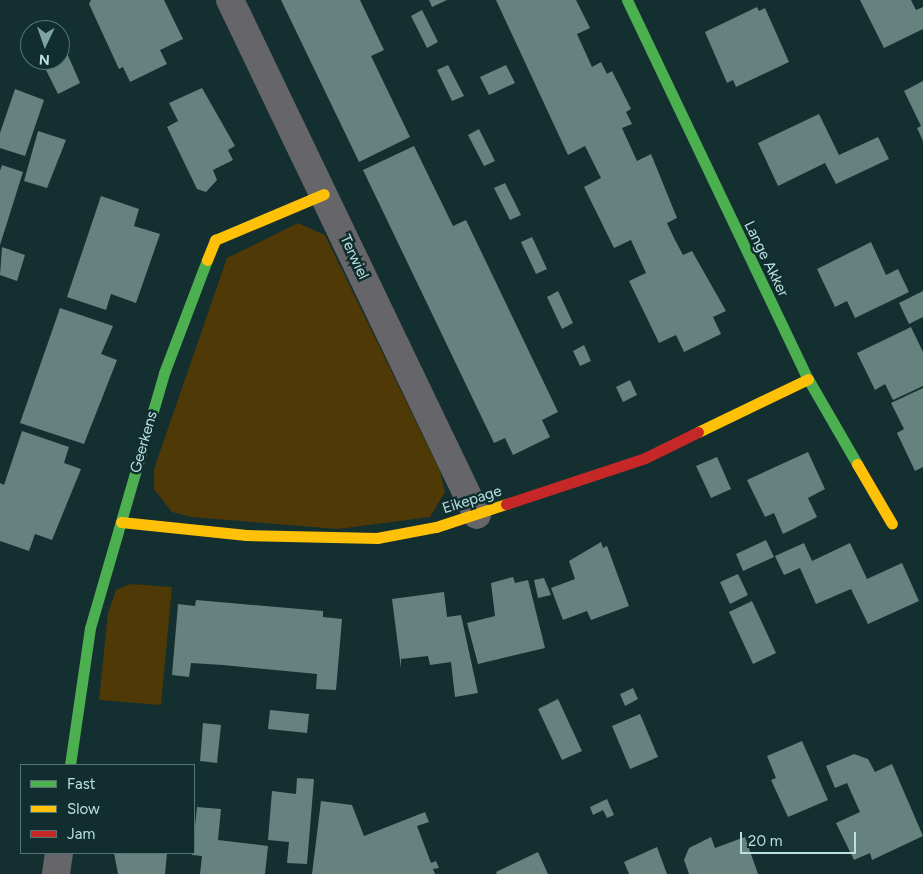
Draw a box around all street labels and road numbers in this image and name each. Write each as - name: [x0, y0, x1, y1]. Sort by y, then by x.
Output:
- street label: Lange Akker: [740, 218, 792, 300]
- street label: Terwiel: [336, 232, 372, 282]
- street label: Geerkens: [127, 409, 161, 475]
- street label: Eikepage: [440, 482, 504, 518]

